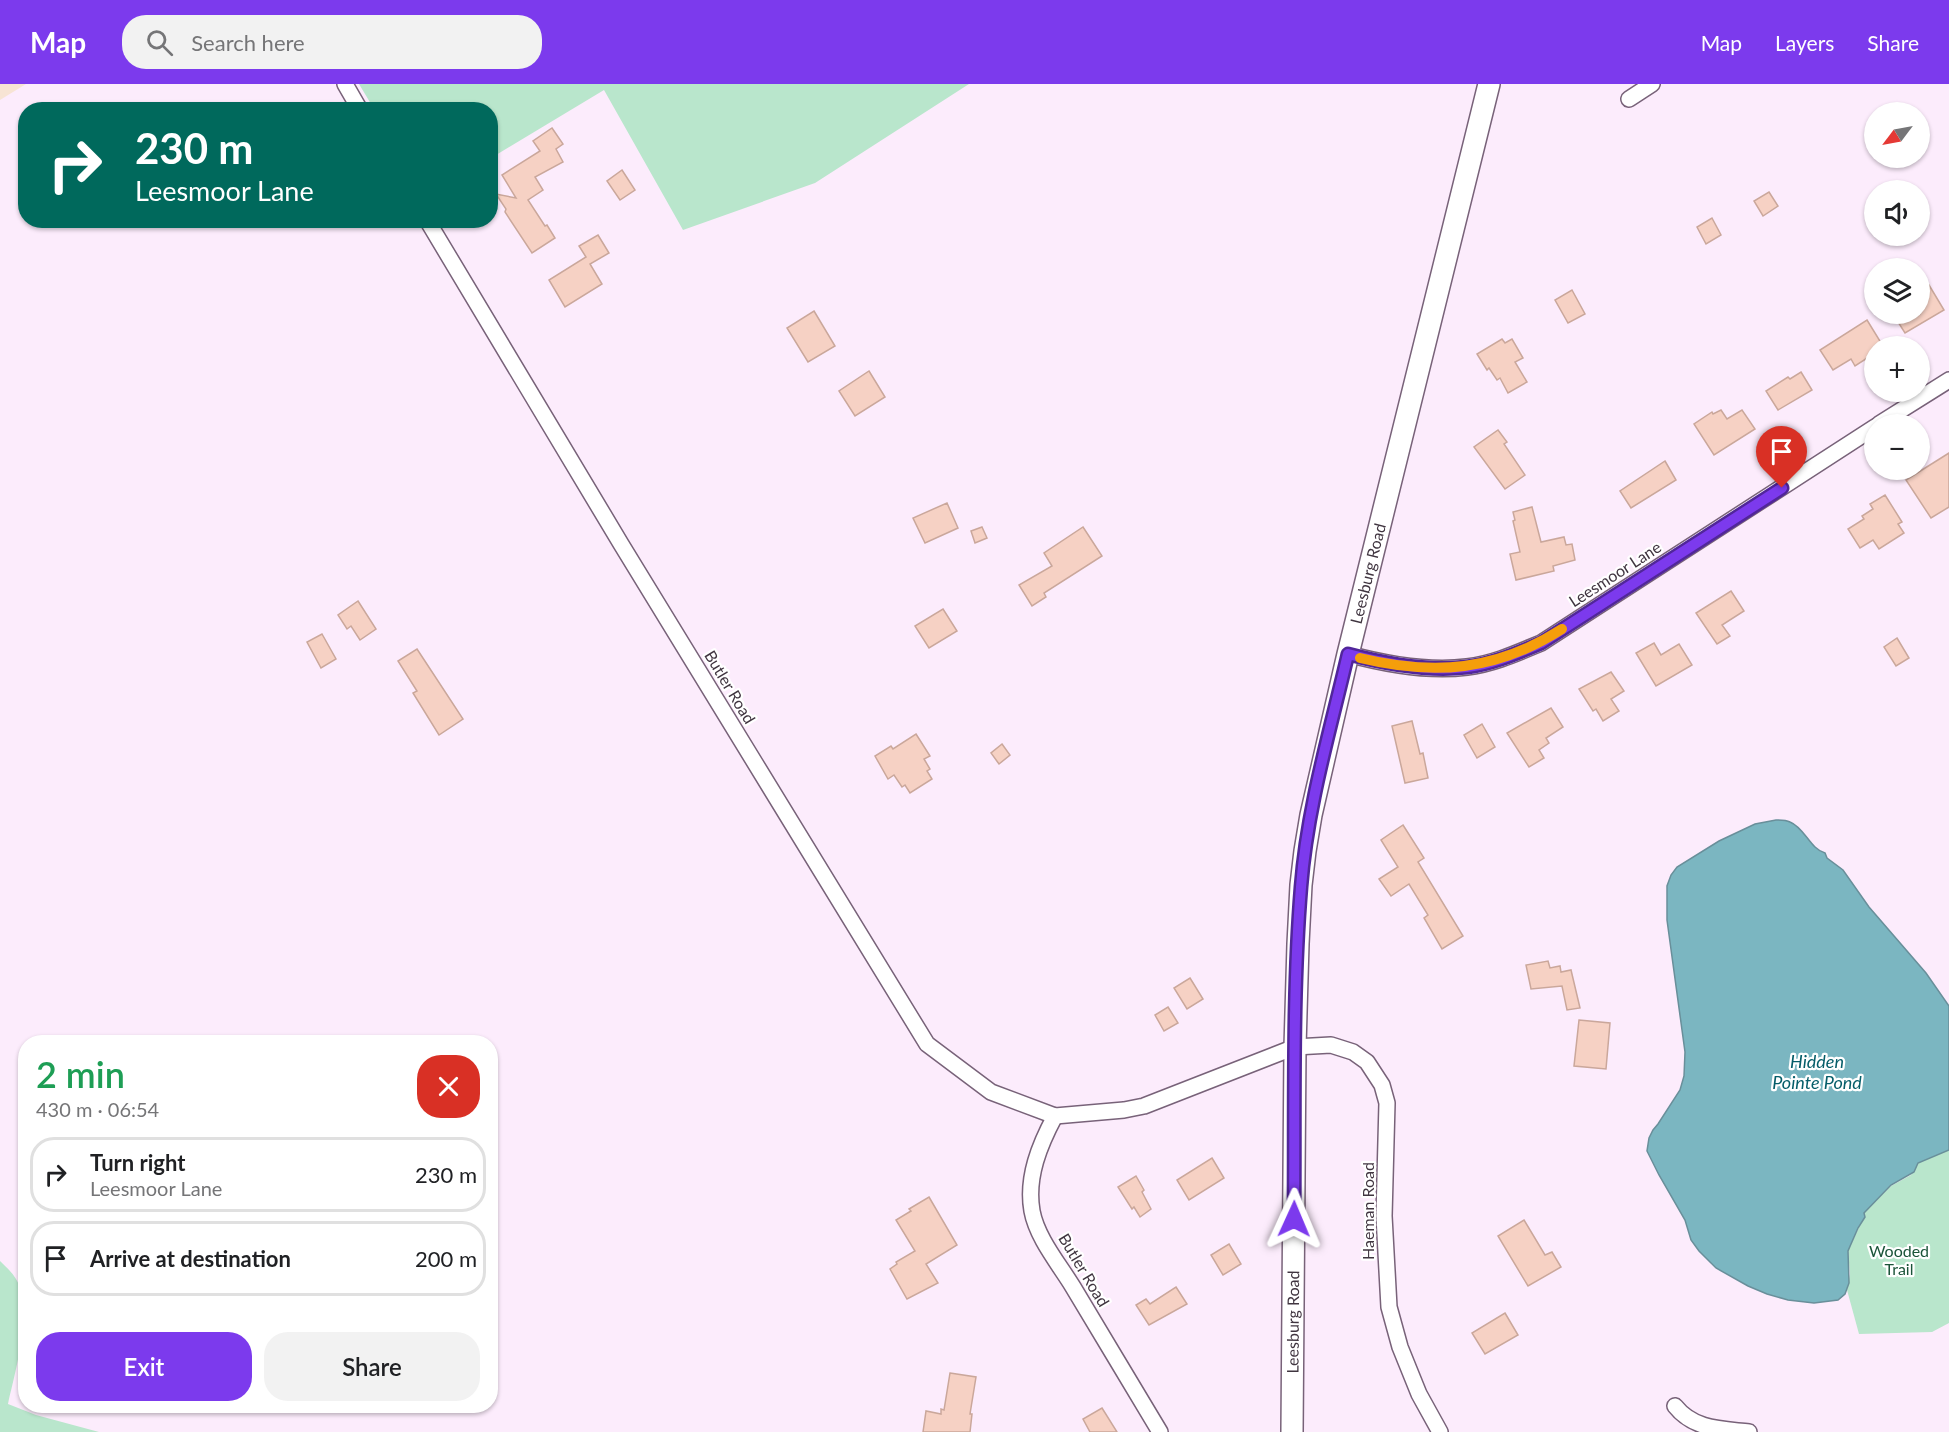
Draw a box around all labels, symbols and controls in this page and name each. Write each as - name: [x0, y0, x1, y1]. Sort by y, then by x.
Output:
- search box: [122, 15, 542, 69]
- text: Map: [30, 25, 86, 59]
- icon: search: [143, 26, 176, 59]
- text: Search here: [191, 29, 305, 56]
- text: Map: [1701, 30, 1742, 55]
- text: Layers: [1775, 30, 1834, 55]
- text: Share: [1867, 30, 1919, 55]
- north arrow: [1864, 102, 1930, 168]
- map controls: [1864, 102, 1930, 480]
- text: 230 m: [135, 123, 253, 173]
- icon: right: [36, 126, 114, 204]
- text: Leesmoor Lane: [135, 174, 314, 207]
- button: sound: [1864, 180, 1930, 246]
- button: layers: [1864, 258, 1930, 324]
- button: +: [1864, 336, 1930, 402]
- button: −: [1864, 414, 1930, 480]
- pin: [1756, 426, 1807, 488]
- icon: arrive: [1765, 435, 1798, 468]
- street label: Leesburg Road: [1346, 521, 1389, 626]
- street label: Leesmoor Lane: [1565, 537, 1664, 610]
- street label: Butler Road: [701, 647, 760, 727]
- water label: Hidden Pointe Pond: [1772, 1050, 1862, 1093]
- text: 2 min: [36, 1052, 125, 1096]
- button: close: [417, 1055, 480, 1118]
- text: 430 m · 06:54: [36, 1097, 159, 1121]
- text: Turn right: [90, 1149, 185, 1176]
- icon: right: [39, 1158, 72, 1191]
- text: 230 m: [415, 1161, 477, 1188]
- street label: Haeman Road: [1358, 1162, 1377, 1260]
- text: Leesmoor Lane: [90, 1176, 222, 1200]
- position arrow: [1262, 1187, 1326, 1251]
- street label: Butler Road: [1055, 1230, 1114, 1310]
- park label: Wooded Trail: [1869, 1241, 1929, 1278]
- icon: arrive: [39, 1242, 72, 1275]
- text: Arrive at destination: [90, 1245, 291, 1272]
- text: 200 m: [415, 1245, 477, 1272]
- street label: Leesburg Road: [1282, 1270, 1302, 1374]
- button: Exit: [36, 1332, 252, 1401]
- button: Share: [264, 1332, 480, 1401]

